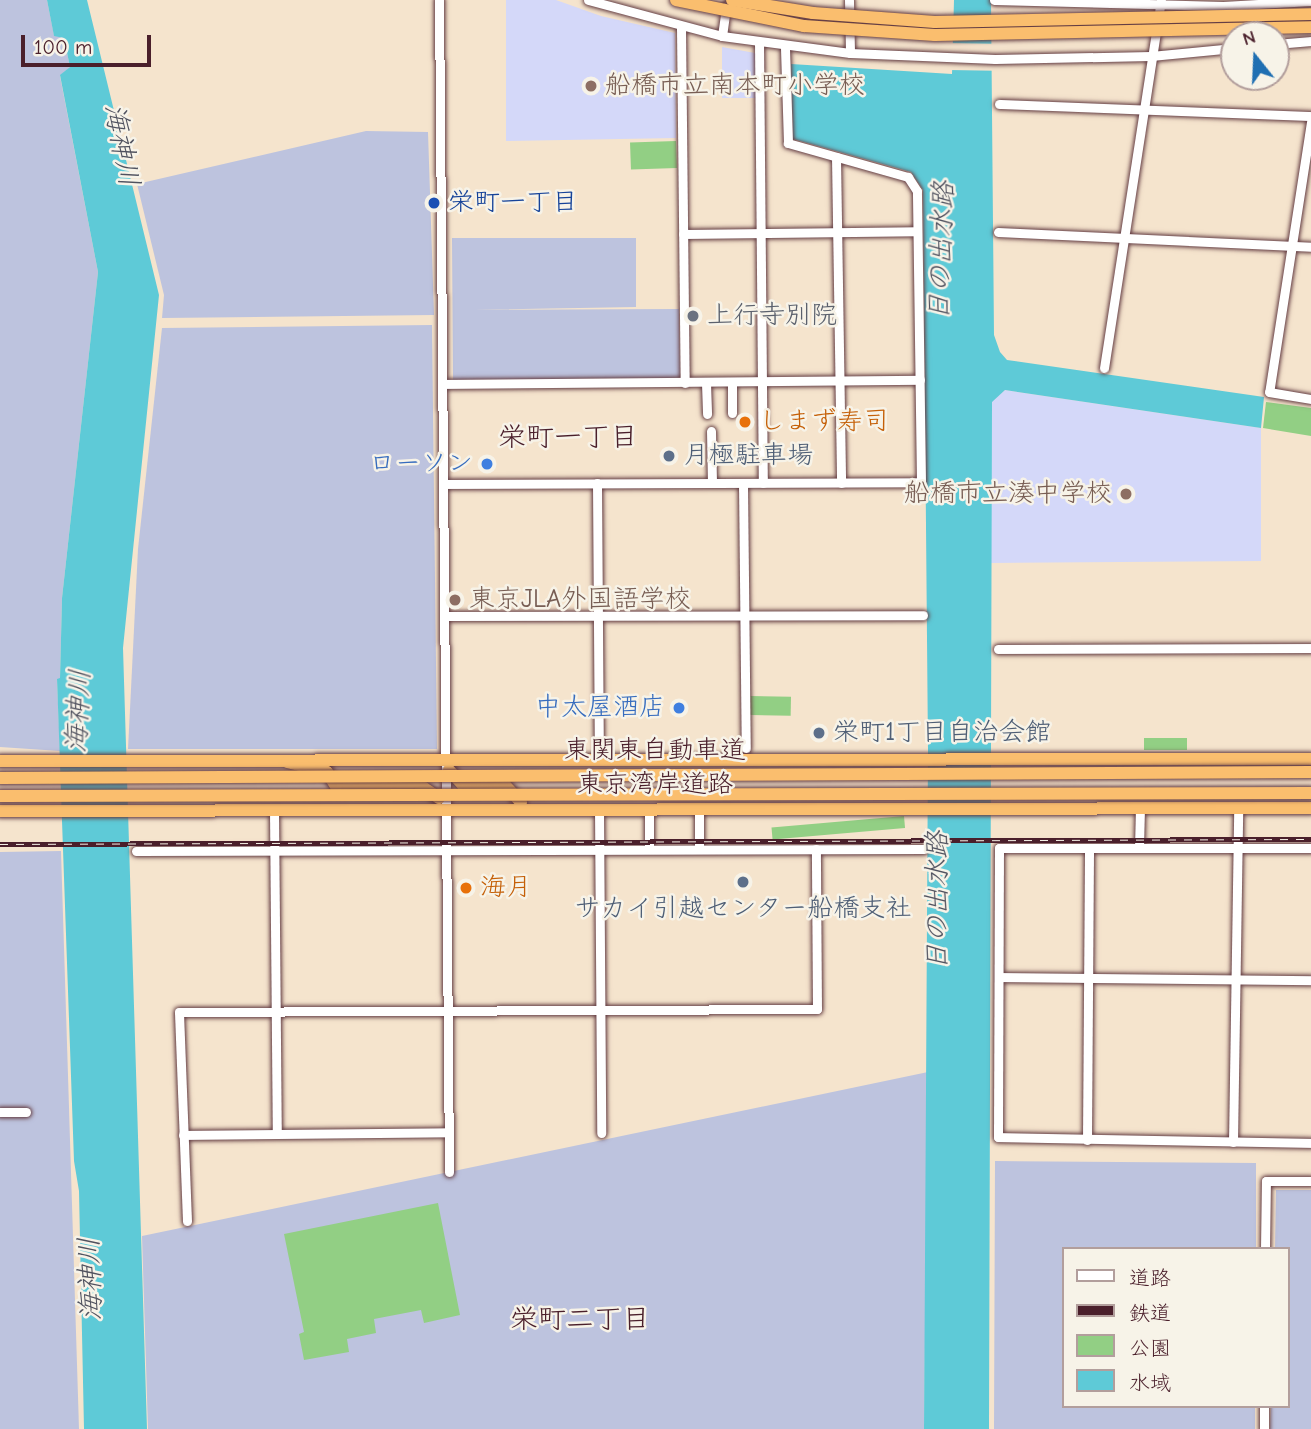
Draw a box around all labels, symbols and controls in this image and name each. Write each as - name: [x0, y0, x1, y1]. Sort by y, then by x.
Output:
- scale bar: [24, 21, 154, 65]
- north arrow: [1220, 21, 1290, 91]
- text: N: [1240, 26, 1258, 50]
- text: 100 m: [34, 35, 92, 59]
- place label: 船橋市立南本町小学校: [605, 70, 865, 102]
- marker: 船橋市立南本町小学校: [583, 78, 599, 94]
- water label: 海神川: [97, 101, 147, 189]
- water label: 日の出水路: [922, 180, 960, 322]
- place label: 栄町一丁目: [448, 187, 578, 219]
- marker: 栄町一丁目: [426, 195, 442, 211]
- place label: 上行寺別院: [707, 300, 837, 332]
- marker: 上行寺別院: [685, 308, 701, 324]
- place label: しまず寿司: [759, 406, 889, 438]
- marker: しまず寿司: [737, 414, 753, 430]
- district label: 栄町一丁目: [498, 420, 638, 454]
- place label: 月極駐車場: [683, 440, 813, 472]
- place label: ローソン: [369, 448, 473, 480]
- marker: 月極駐車場: [661, 448, 677, 464]
- marker: ローソン: [479, 456, 495, 472]
- place label: 船橋市立湊中学校: [904, 478, 1112, 510]
- marker: 船橋市立湊中学校: [1118, 486, 1134, 502]
- place label: 東京JLA外国語学校: [469, 584, 691, 616]
- marker: 東京JLA外国語学校: [447, 592, 463, 608]
- water label: 海神川: [59, 668, 97, 754]
- place label: 中太屋酒店: [535, 692, 665, 724]
- marker: 中太屋酒店: [671, 700, 687, 716]
- place label: 栄町1丁目自治会館: [833, 717, 1051, 749]
- marker: 栄町1丁目自治会館: [811, 725, 827, 741]
- street label: 東関東自動車道: [564, 735, 746, 767]
- street label: 東京湾岸道路: [577, 769, 733, 801]
- water label: 日の出水路: [920, 831, 954, 971]
- place label: 海月: [480, 872, 532, 904]
- marker: サカイ引越センター船橋支社: [735, 874, 751, 890]
- marker: 海月: [458, 880, 474, 896]
- place label: サカイ引越センター船橋支社: [574, 893, 912, 925]
- water label: 海神川: [72, 1236, 108, 1322]
- legend: [1062, 1247, 1290, 1408]
- text: 道路: [1129, 1266, 1171, 1290]
- text: 鉄道: [1129, 1301, 1171, 1325]
- district label: 栄町二丁目: [510, 1302, 650, 1336]
- text: 公園: [1129, 1336, 1171, 1360]
- text: 水域: [1129, 1371, 1171, 1395]

